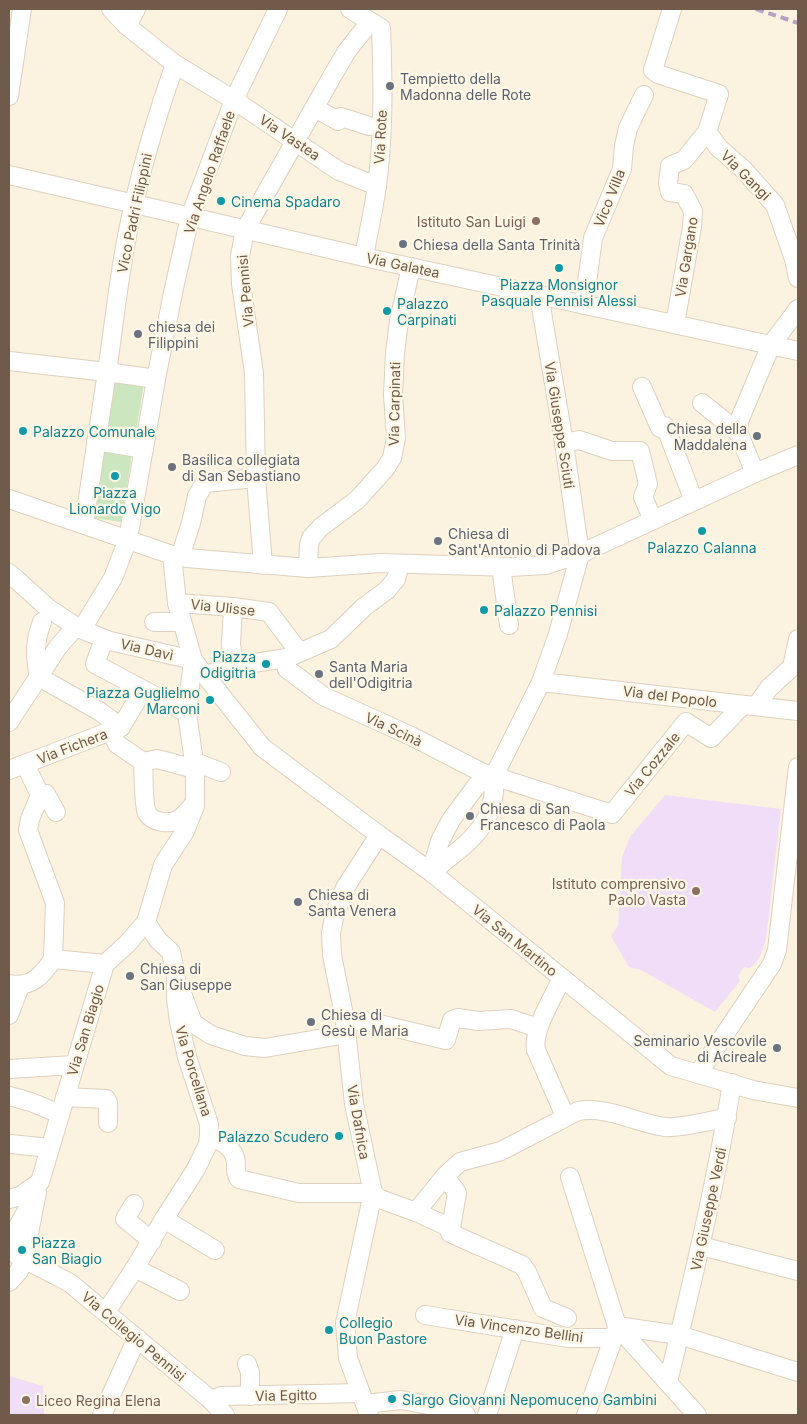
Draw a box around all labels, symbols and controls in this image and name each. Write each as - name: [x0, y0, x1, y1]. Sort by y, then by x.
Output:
- place label: Tempietto della Madonna delle Rote: [400, 70, 531, 103]
- marker: Tempietto della Madonna delle Rote: [384, 80, 396, 92]
- street label: Via Angelo Raffaele: [180, 108, 238, 236]
- street label: Via Rote: [370, 109, 390, 165]
- street label: Via Vastea: [256, 110, 324, 164]
- street label: Via Gangi: [718, 147, 774, 203]
- street label: Vico Padri Filippini: [113, 151, 155, 275]
- street label: Vico Villa: [590, 167, 628, 229]
- place label: Cinema Spadaro: [231, 193, 341, 210]
- marker: Cinema Spadaro: [215, 195, 227, 207]
- place label: Istituto San Luigi: [417, 213, 526, 230]
- marker: Istituto San Luigi: [530, 215, 542, 227]
- street label: Via Gargano: [671, 216, 701, 298]
- place label: Chiesa della Santa Trinità: [413, 236, 580, 253]
- marker: Chiesa della Santa Trinità: [397, 238, 409, 250]
- street label: Via Galatea: [365, 249, 441, 281]
- street label: Via Pennisi: [233, 254, 257, 328]
- marker: Piazza Monsignor Pasquale Pennisi Alessi: [553, 262, 565, 274]
- place label: Piazza Monsignor Pasquale Pennisi Alessi: [481, 276, 637, 309]
- place label: Palazzo Carpinati: [397, 295, 457, 328]
- marker: Palazzo Carpinati: [381, 305, 393, 317]
- place label: chiesa dei Filippini: [148, 318, 215, 351]
- marker: chiesa dei Filippini: [132, 328, 144, 340]
- street label: Via Giuseppe Sciuti: [542, 360, 578, 490]
- street label: Via Carpinati: [385, 362, 403, 446]
- place label: Chiesa della Maddalena: [666, 420, 747, 453]
- place label: Palazzo Comunale: [33, 423, 156, 440]
- marker: Palazzo Comunale: [17, 425, 29, 437]
- marker: Chiesa della Maddalena: [751, 430, 763, 442]
- place label: Basilica collegiata di San Sebastiano: [182, 451, 301, 484]
- marker: Basilica collegiata di San Sebastiano: [166, 461, 178, 473]
- marker: Piazza Lionardo Vigo: [109, 470, 121, 482]
- place label: Piazza Lionardo Vigo: [69, 484, 161, 517]
- place label: Chiesa di Sant'Antonio di Padova: [448, 525, 601, 558]
- marker: Palazzo Calanna: [696, 525, 708, 537]
- marker: Chiesa di Sant'Antonio di Padova: [432, 535, 444, 547]
- place label: Palazzo Calanna: [647, 539, 757, 556]
- street label: Via Ulisse: [190, 595, 256, 619]
- place label: Palazzo Pennisi: [494, 602, 597, 619]
- marker: Palazzo Pennisi: [478, 604, 490, 616]
- street label: Via Davì: [119, 635, 175, 663]
- place label: Piazza Odigitria: [200, 648, 256, 681]
- marker: Piazza Odigitria: [260, 658, 272, 670]
- place label: Santa Maria dell'Odigitria: [329, 658, 413, 691]
- marker: Santa Maria dell'Odigitria: [313, 668, 325, 680]
- street label: Via del Popolo: [622, 682, 718, 710]
- place label: Piazza Guglielmo Marconi: [86, 684, 200, 717]
- marker: Piazza Guglielmo Marconi: [204, 694, 216, 706]
- street label: Via Scinà: [363, 708, 425, 750]
- street label: Via Fichera: [34, 725, 110, 767]
- street label: Via Cozzale: [621, 728, 683, 800]
- place label: Chiesa di San Francesco di Paola: [480, 800, 606, 833]
- marker: Chiesa di San Francesco di Paola: [464, 810, 476, 822]
- place label: Istituto comprensivo Paolo Vasta: [552, 875, 686, 908]
- marker: Istituto comprensivo Paolo Vasta: [690, 885, 702, 897]
- place label: Chiesa di Santa Venera: [308, 886, 396, 919]
- marker: Chiesa di Santa Venera: [292, 896, 304, 908]
- street label: Via San Martino: [469, 900, 561, 980]
- place label: Chiesa di San Giuseppe: [140, 960, 232, 993]
- marker: Chiesa di San Giuseppe: [124, 970, 136, 982]
- street label: Via San Biagio: [63, 982, 107, 1078]
- place label: Chiesa di Gesù e Maria: [321, 1006, 409, 1039]
- marker: Chiesa di Gesù e Maria: [305, 1016, 317, 1028]
- street label: Via Porcellana: [172, 1024, 216, 1118]
- place label: Seminario Vescovile di Acireale: [633, 1032, 767, 1065]
- marker: Seminario Vescovile di Acireale: [771, 1042, 783, 1054]
- street label: Via Dafnica: [344, 1083, 374, 1161]
- place label: Palazzo Scudero: [218, 1128, 329, 1145]
- marker: Palazzo Scudero: [333, 1130, 345, 1142]
- street label: Via Giuseppe Verdi: [687, 1146, 729, 1272]
- place label: Piazza San Biagio: [32, 1234, 102, 1267]
- marker: Piazza San Biagio: [16, 1244, 28, 1256]
- street label: Via Collegio Pennisi: [79, 1288, 189, 1384]
- street label: Via Vincenzo Bellini: [454, 1311, 584, 1345]
- place label: Collegio Buon Pastore: [339, 1314, 427, 1347]
- marker: Collegio Buon Pastore: [323, 1324, 335, 1336]
- street label: Via Egitto: [255, 1386, 317, 1404]
- place label: Slargo Giovanni Nepomuceno Gambini: [402, 1391, 657, 1408]
- place label: Liceo Regina Elena: [36, 1392, 161, 1409]
- marker: Slargo Giovanni Nepomuceno Gambini: [386, 1393, 398, 1405]
- marker: Liceo Regina Elena: [20, 1394, 32, 1406]

